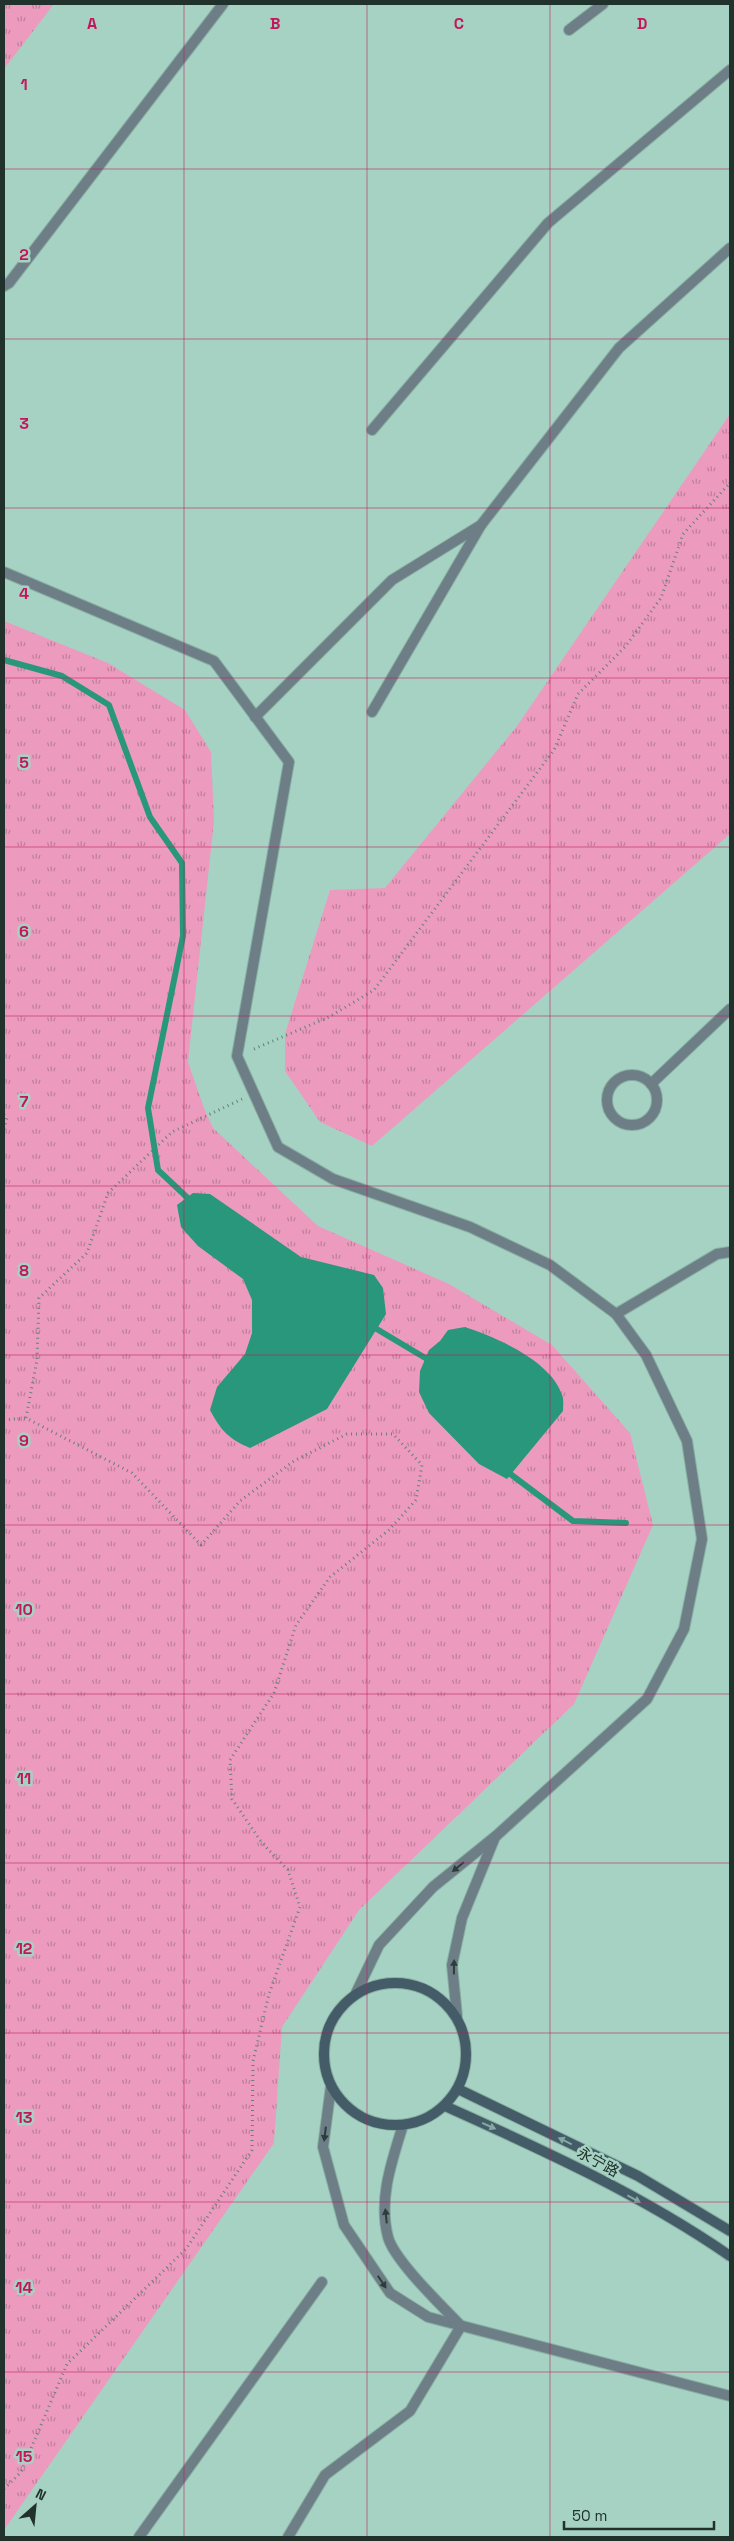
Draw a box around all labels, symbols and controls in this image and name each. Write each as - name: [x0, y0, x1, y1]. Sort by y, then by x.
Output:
- text: A: [87, 13, 97, 34]
- text: B: [270, 13, 280, 34]
- text: C: [454, 13, 464, 34]
- text: D: [637, 13, 647, 34]
- text: 1: [20, 74, 28, 95]
- text: 2: [19, 244, 29, 265]
- text: 3: [19, 413, 29, 434]
- text: 4: [19, 583, 29, 604]
- text: 5: [19, 752, 29, 773]
- text: 6: [19, 921, 29, 942]
- text: 7: [20, 1091, 29, 1112]
- text: 8: [19, 1260, 29, 1281]
- text: 9: [19, 1430, 29, 1451]
- text: 10: [15, 1599, 33, 1620]
- text: 11: [17, 1768, 31, 1789]
- one-way arrow: [452, 1861, 465, 1872]
- text: 12: [16, 1938, 32, 1959]
- one-way arrow: [450, 1959, 458, 1975]
- text: 13: [16, 2107, 33, 2128]
- one-way arrow: [482, 2122, 496, 2130]
- one-way arrow: [321, 2127, 329, 2143]
- one-way arrow: [558, 2136, 572, 2144]
- street label: 永宁路: [574, 2142, 623, 2181]
- one-way arrow: [627, 2195, 642, 2203]
- one-way arrow: [382, 2208, 390, 2224]
- one-way arrow: [378, 2276, 387, 2289]
- text: 14: [15, 2277, 33, 2298]
- text: 15: [16, 2446, 33, 2467]
- north arrow: [10, 2481, 60, 2531]
- text: N: [33, 2484, 49, 2505]
- scale bar: [564, 2498, 714, 2530]
- text: 50 m: [572, 2506, 607, 2525]

